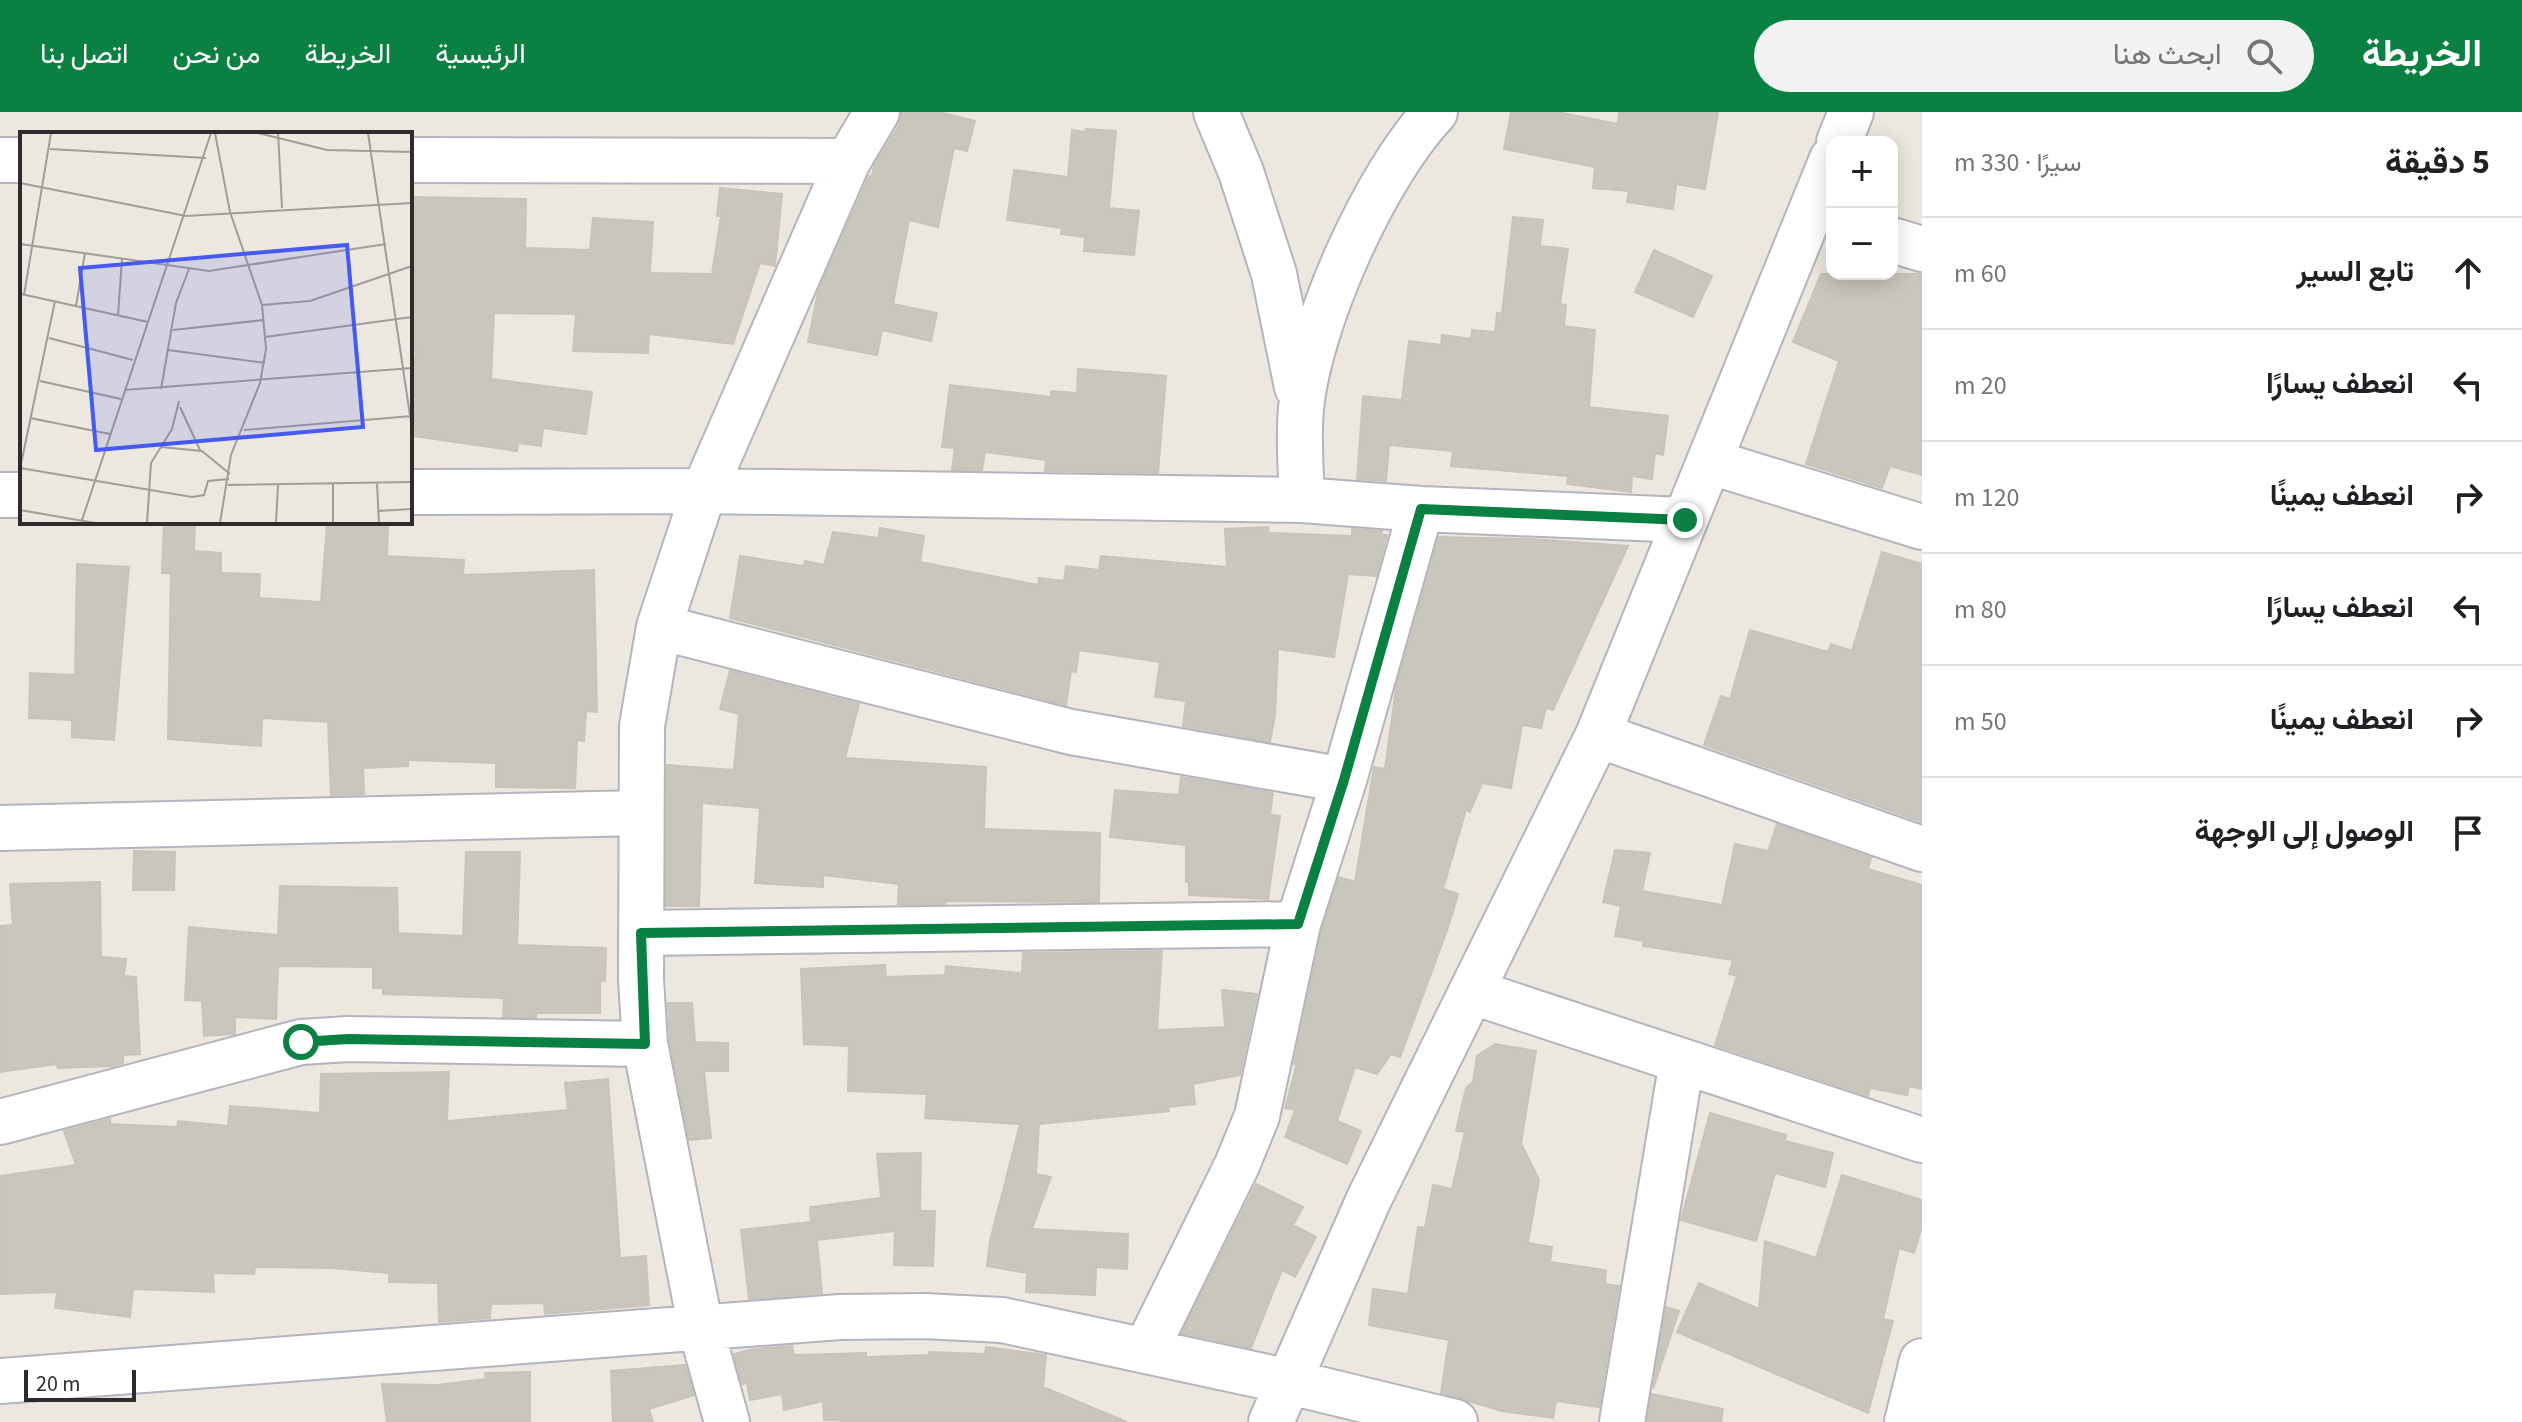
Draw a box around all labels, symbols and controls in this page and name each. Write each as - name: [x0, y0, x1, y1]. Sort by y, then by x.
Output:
- search box: [1754, 20, 2314, 92]
- text: الخريطة: [2362, 27, 2482, 81]
- text: ابحث هنا: [2113, 33, 2222, 76]
- text: اتصل بنا: [40, 34, 129, 74]
- text: من نحن: [173, 34, 261, 74]
- text: الخريطة: [305, 34, 391, 74]
- text: الرئيسية: [435, 34, 526, 74]
- icon: search: [2242, 34, 2286, 78]
- inset map: [20, 132, 412, 524]
- map controls: [1826, 136, 1898, 280]
- button: +: [1826, 136, 1898, 208]
- text: 5 دقيقة: [2385, 138, 2490, 187]
- text: سيرًا · 330 m: [1954, 144, 2082, 181]
- button: −: [1826, 208, 1898, 280]
- text: تابع السير: [2296, 250, 2414, 293]
- icon: ahead: [2446, 251, 2490, 295]
- text: 60 m: [1954, 255, 2007, 292]
- text: انعطف يسارًا: [2266, 362, 2414, 405]
- icon: left: [2446, 363, 2490, 407]
- text: 20 m: [1954, 367, 2007, 404]
- text: انعطف يمينًا: [2270, 474, 2414, 517]
- icon: right: [2446, 475, 2490, 519]
- text: 120 m: [1954, 479, 2020, 516]
- route end: [1667, 502, 1703, 538]
- text: انعطف يسارًا: [2266, 586, 2414, 629]
- icon: left: [2446, 587, 2490, 631]
- text: 80 m: [1954, 591, 2007, 628]
- text: انعطف يمينًا: [2270, 698, 2414, 741]
- icon: right: [2446, 699, 2490, 743]
- text: 50 m: [1954, 703, 2007, 740]
- text: الوصول إلى الوجهة: [2195, 810, 2414, 853]
- icon: arrive: [2446, 811, 2490, 855]
- route start: [283, 1024, 319, 1060]
- scale bar: [24, 1366, 136, 1402]
- text: 20 m: [36, 1368, 81, 1400]

